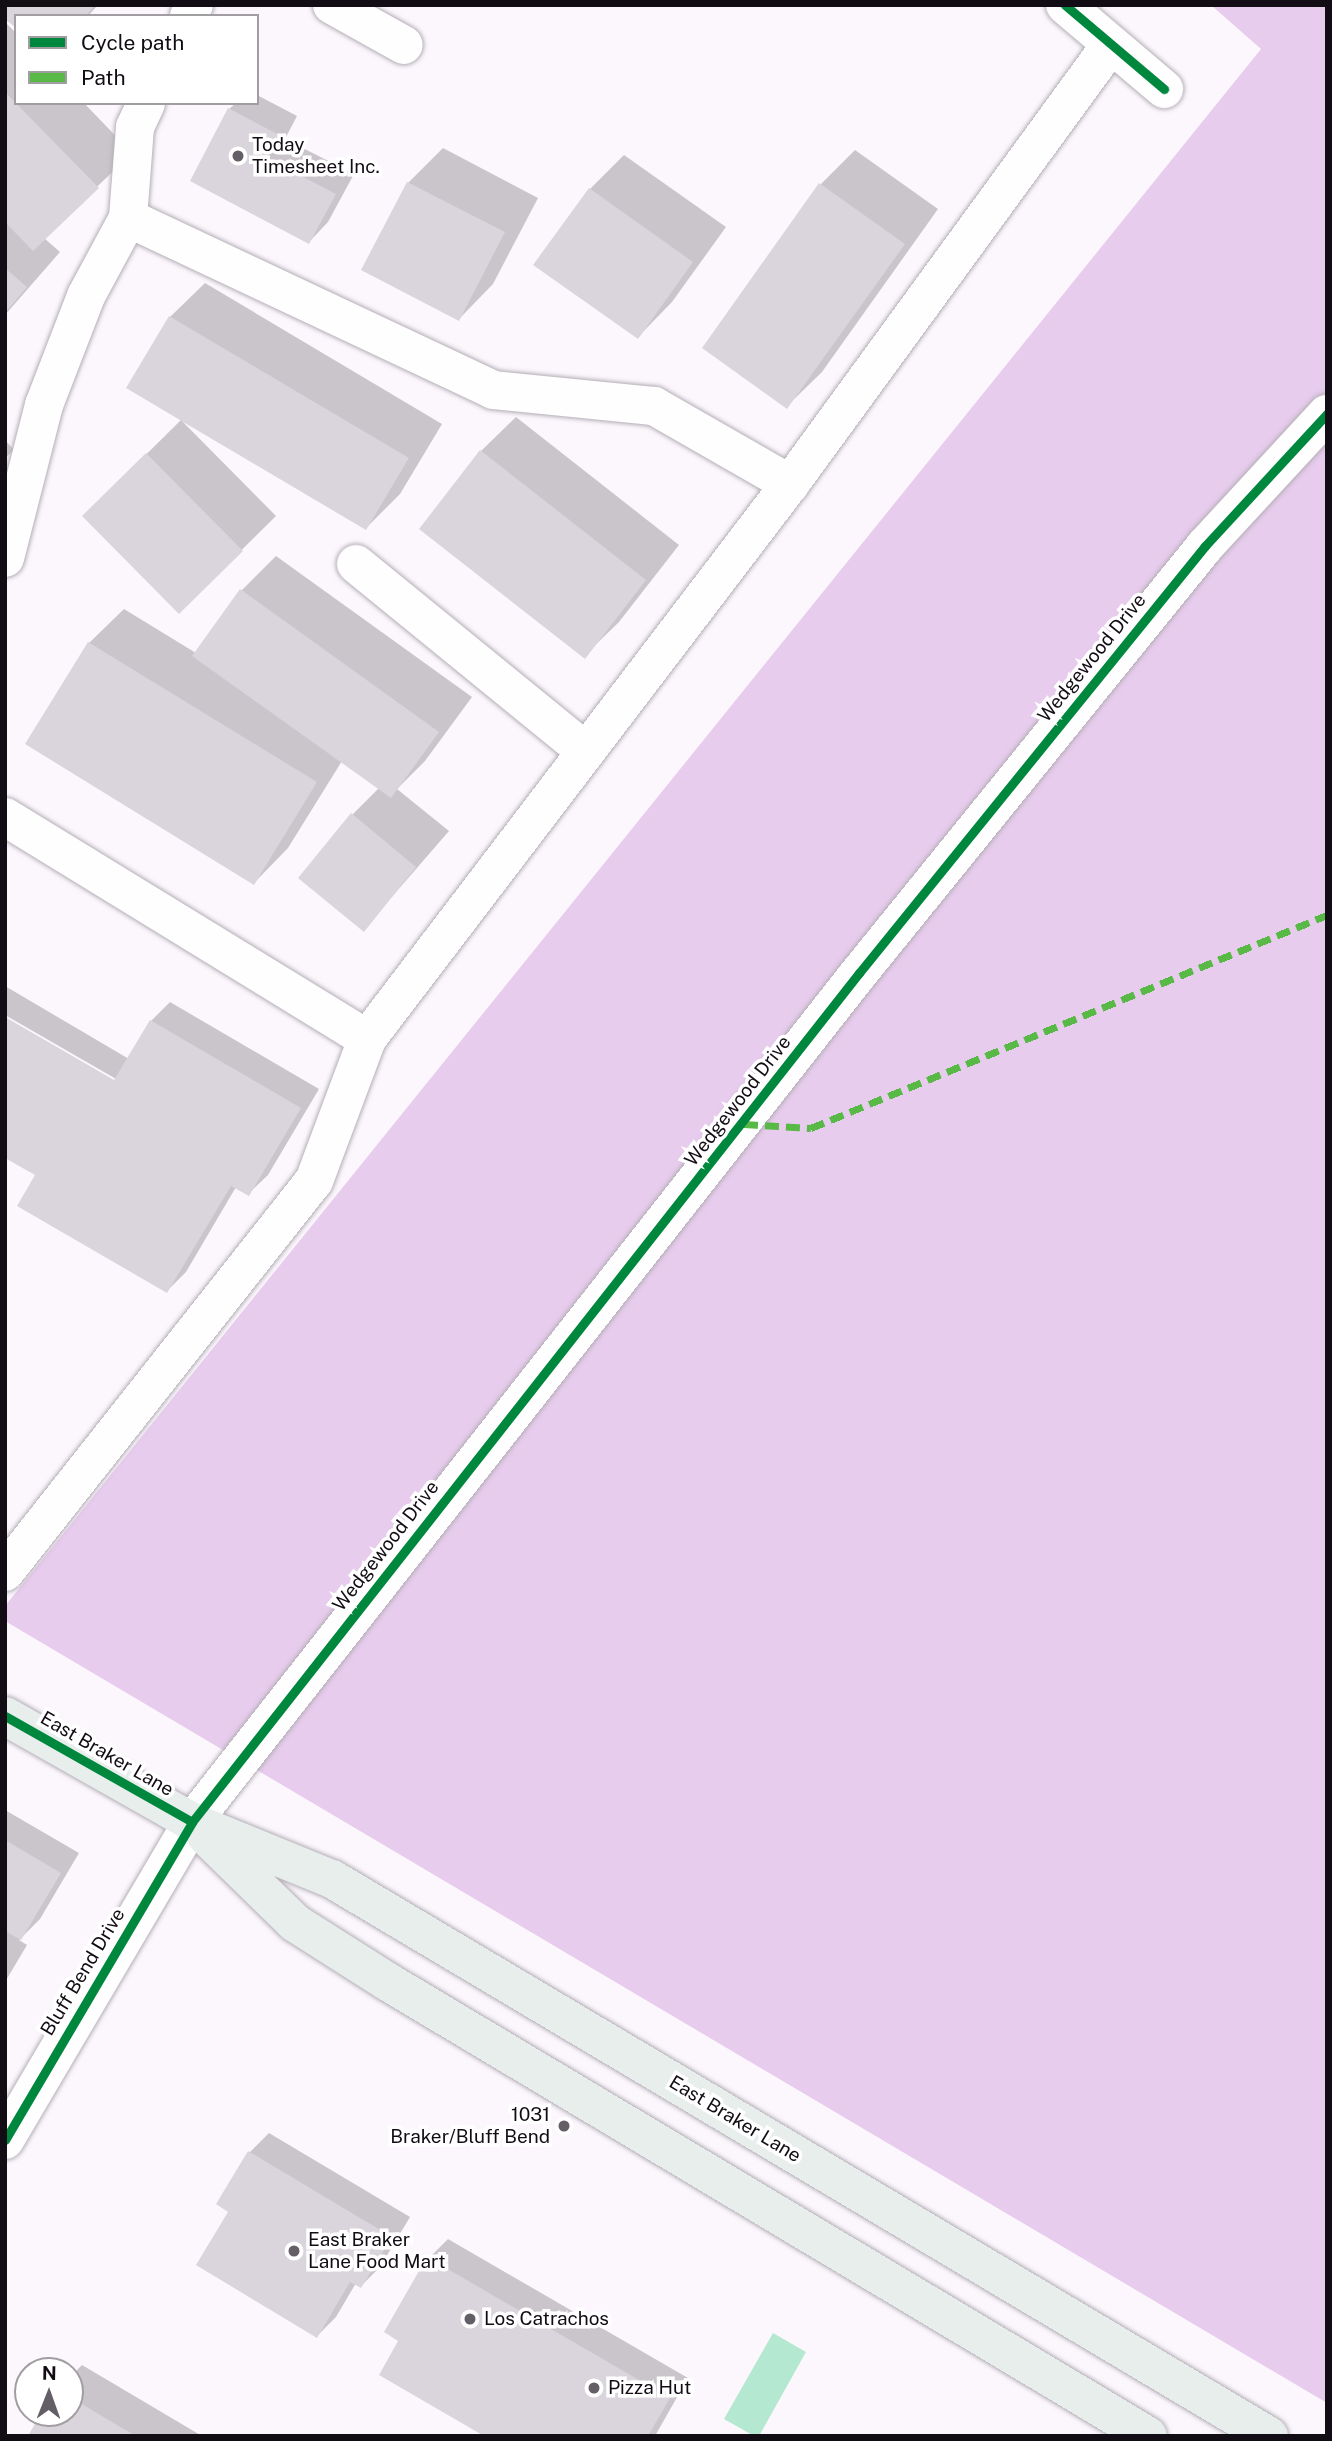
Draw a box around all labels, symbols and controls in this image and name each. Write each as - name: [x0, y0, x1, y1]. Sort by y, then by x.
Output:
- legend: [14, 14, 259, 105]
- text: Cycle path: [81, 30, 184, 55]
- text: Path: [81, 65, 126, 90]
- place label: Today Timesheet Inc.: [252, 134, 380, 178]
- marker: Today Timesheet Inc.: [230, 148, 246, 164]
- street label: Wedgewood Drive: [1033, 589, 1151, 727]
- street label: Wedgewood Drive: [680, 1031, 796, 1171]
- street label: Wedgewood Drive: [328, 1476, 444, 1616]
- street label: East Braker Lane: [36, 1707, 178, 1801]
- street label: Bluff Bend Drive: [36, 1904, 130, 2040]
- street label: East Braker Lane: [665, 2071, 805, 2167]
- place label: 1031 Braker/Bluff Bend: [390, 2104, 550, 2148]
- marker: 1031 Braker/Bluff Bend: [556, 2118, 572, 2134]
- place label: East Braker Lane Food Mart: [308, 2229, 446, 2273]
- marker: East Braker Lane Food Mart: [286, 2243, 302, 2259]
- place label: Los Catrachos: [484, 2308, 609, 2330]
- marker: Los Catrachos: [462, 2311, 478, 2327]
- north arrow: [14, 2357, 84, 2427]
- text: N: [42, 2362, 57, 2384]
- place label: Pizza Hut: [608, 2377, 691, 2399]
- marker: Pizza Hut: [586, 2380, 602, 2396]

